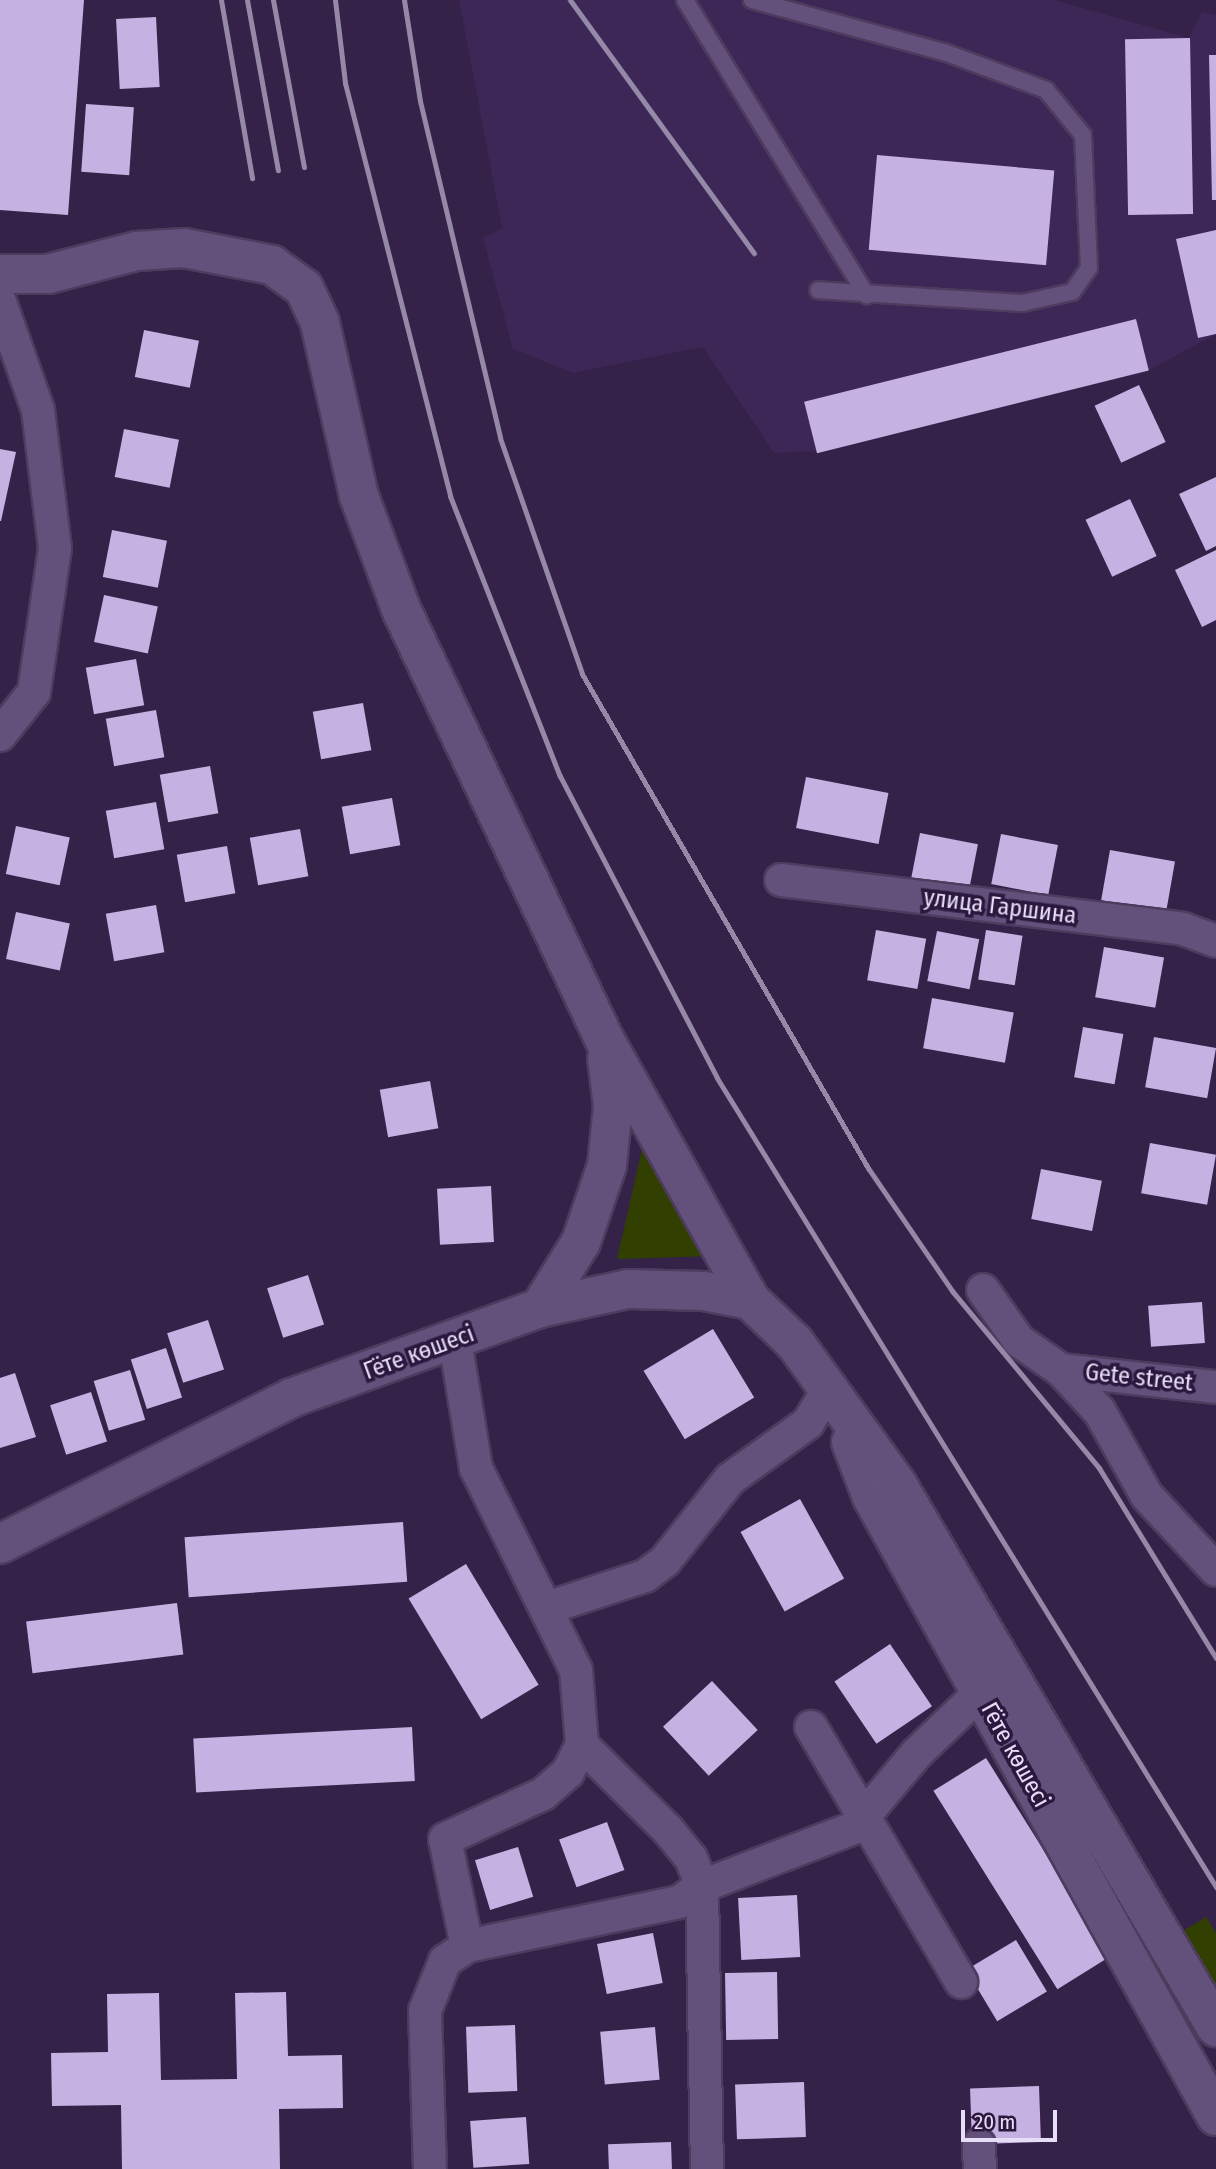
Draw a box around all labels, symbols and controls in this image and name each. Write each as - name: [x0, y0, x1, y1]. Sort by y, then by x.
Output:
- street label: улица Гаршина: [922, 883, 1078, 931]
- street label: Гёте көшесі: [360, 1320, 478, 1386]
- street label: Gete street: [1084, 1358, 1194, 1398]
- street label: Гёте көшесі: [974, 1697, 1056, 1813]
- scale bar: [964, 2096, 1060, 2140]
- text: 20 m: [974, 2109, 1015, 2135]

